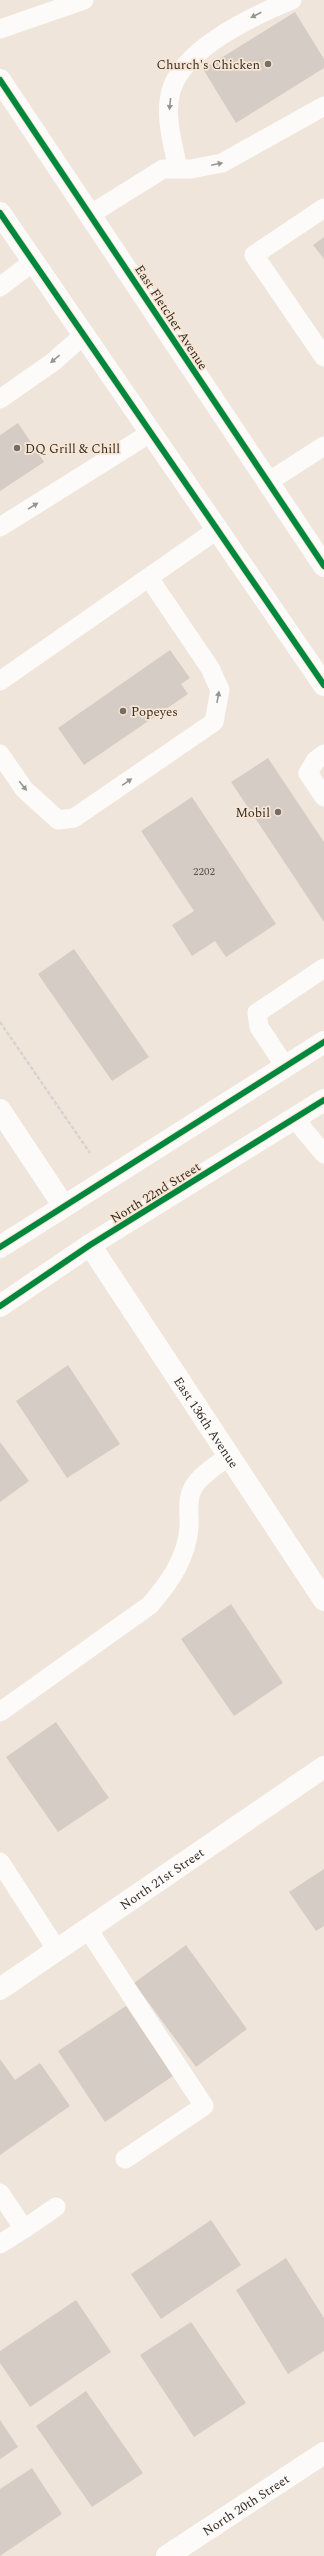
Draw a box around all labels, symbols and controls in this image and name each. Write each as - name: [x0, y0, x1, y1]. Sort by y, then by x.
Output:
- one-way arrow: [251, 12, 262, 18]
- place label: Church's Chicken: [157, 55, 260, 75]
- marker: Church's Chicken: [263, 59, 273, 69]
- one-way arrow: [167, 98, 173, 110]
- one-way arrow: [211, 161, 223, 167]
- street label: East Fletcher Avenue: [130, 261, 213, 374]
- one-way arrow: [50, 355, 60, 364]
- place label: DQ Grill & Chill: [25, 439, 120, 459]
- marker: DQ Grill & Chill: [12, 443, 22, 453]
- one-way arrow: [28, 502, 38, 510]
- one-way arrow: [215, 691, 221, 704]
- place label: Popeyes: [131, 702, 178, 722]
- marker: Popeyes: [118, 706, 128, 716]
- one-way arrow: [121, 778, 133, 785]
- one-way arrow: [18, 780, 27, 791]
- place label: Mobil: [235, 803, 270, 823]
- marker: Mobil: [273, 807, 283, 817]
- house number: 2202: [193, 863, 215, 880]
- street label: North 22nd Street: [106, 1157, 205, 1229]
- street label: East 136th Avenue: [168, 1373, 243, 1472]
- street label: North 21st Street: [116, 1843, 209, 1915]
- street label: North 20th Street: [199, 2469, 294, 2541]

